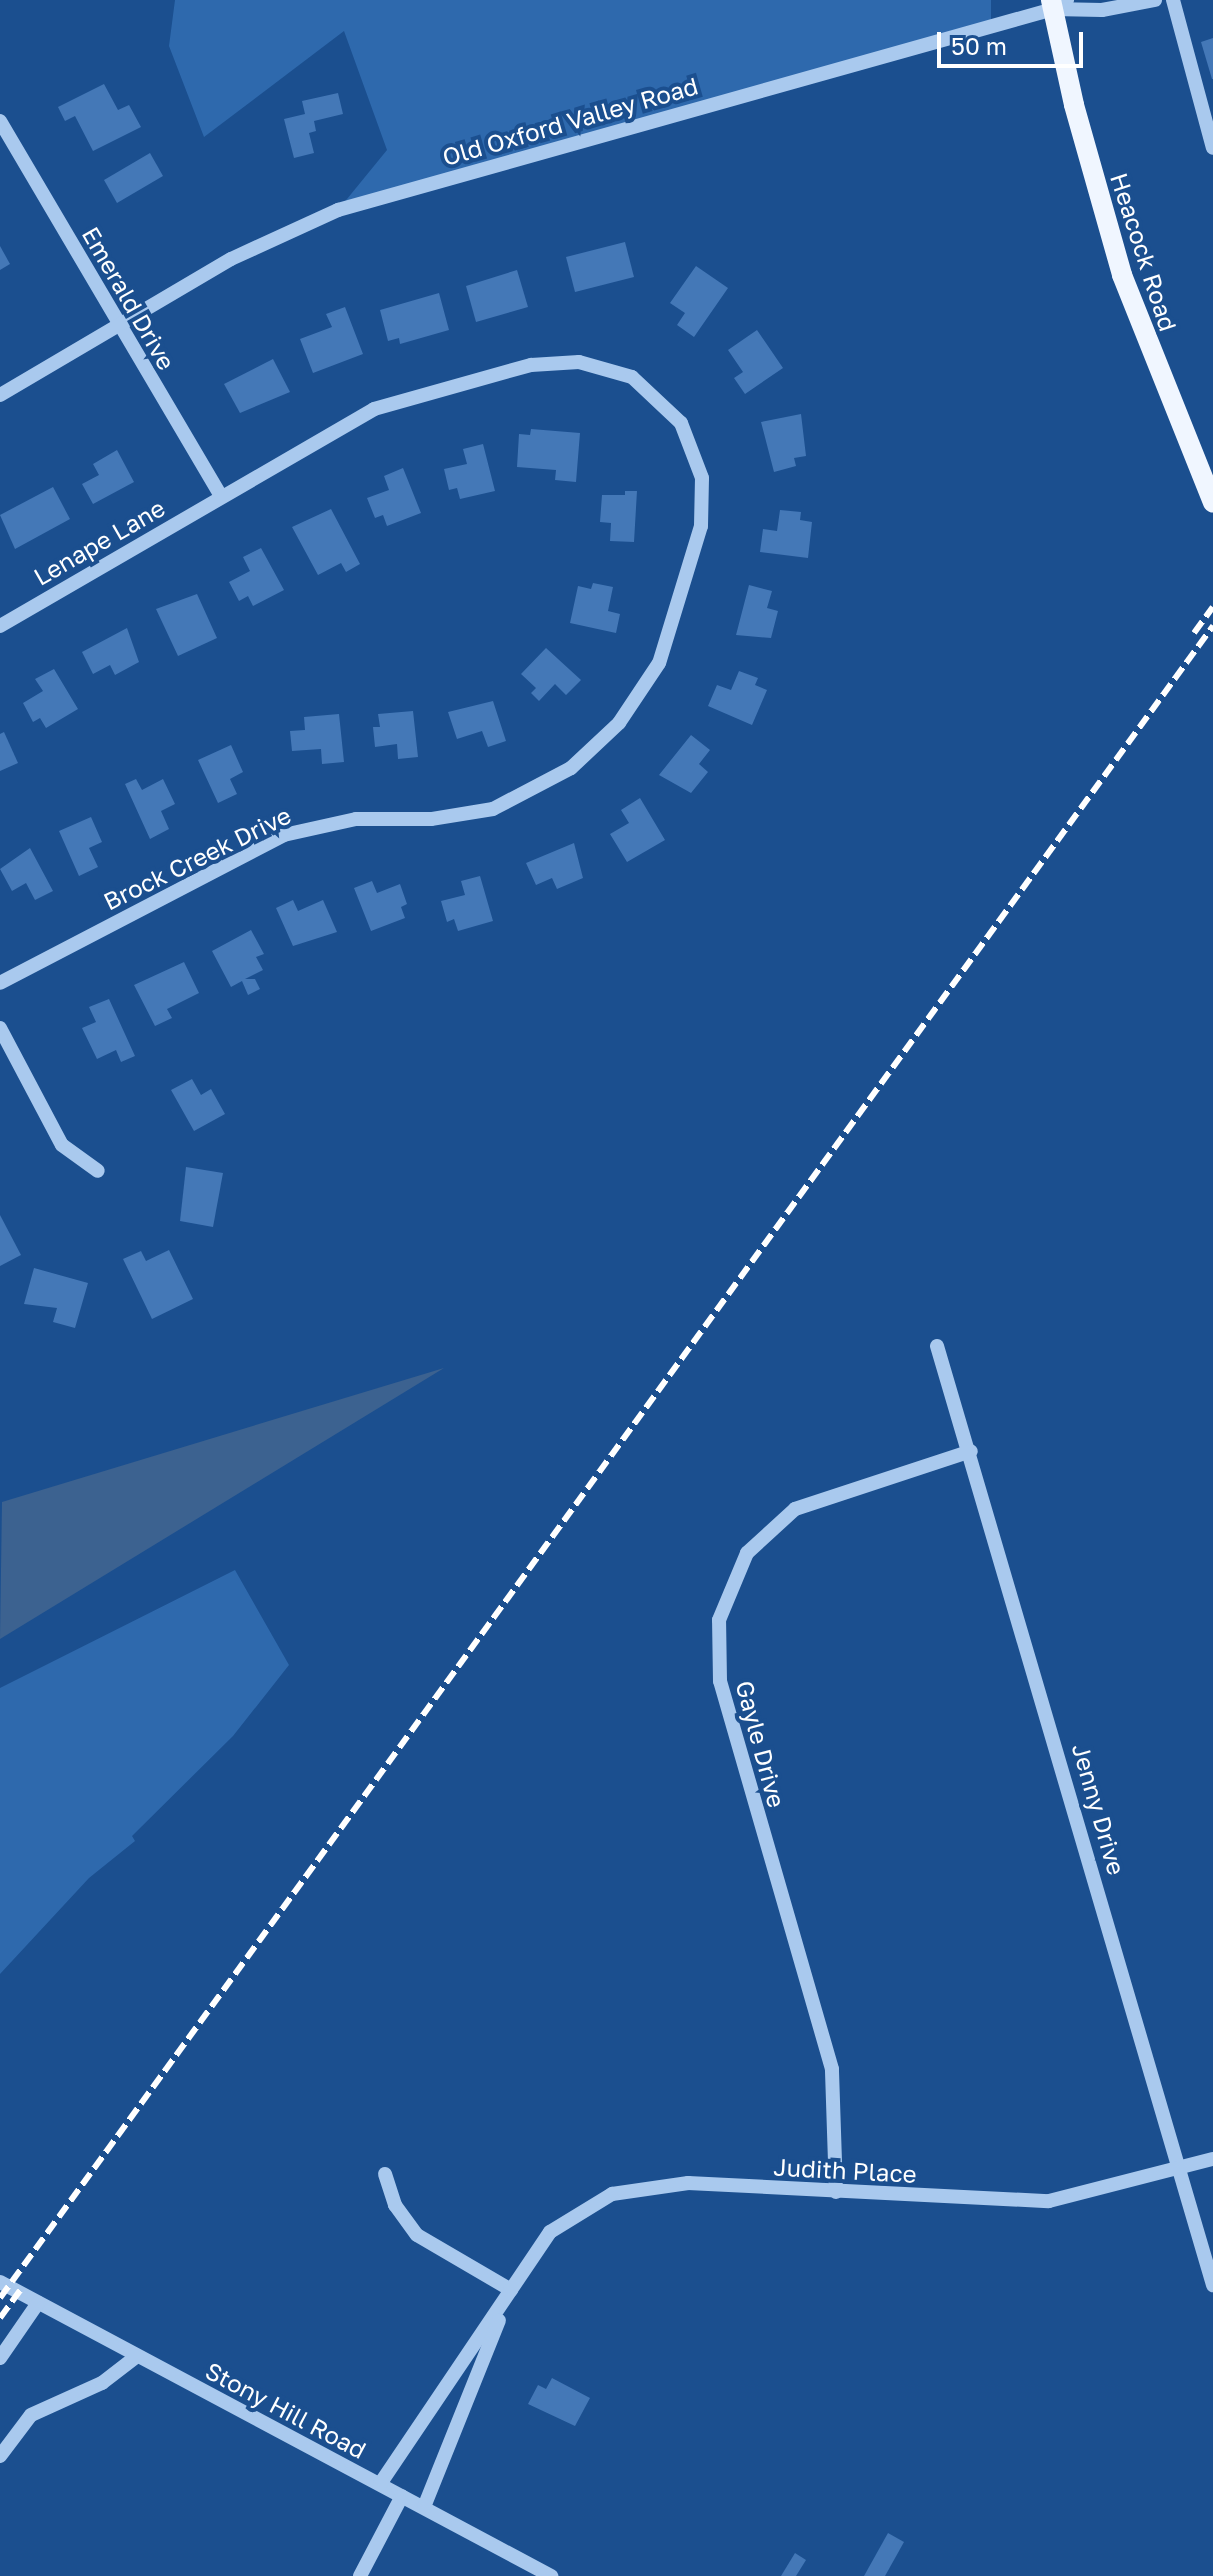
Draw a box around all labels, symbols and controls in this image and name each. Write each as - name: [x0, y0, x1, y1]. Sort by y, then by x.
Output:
- scale bar: [941, 16, 1087, 66]
- text: 50 m: [951, 31, 1007, 60]
- street label: Old Oxford Valley Road: [439, 71, 701, 171]
- street label: Heacock Road: [1105, 169, 1183, 335]
- street label: Emerald Drive: [76, 221, 182, 375]
- street label: Lenape Lane: [28, 493, 170, 591]
- street label: Brock Creek Drive: [99, 800, 295, 916]
- street label: Gayle Drive: [730, 1677, 792, 1811]
- street label: Jenny Drive: [1067, 1740, 1131, 1878]
- street label: Judith Place: [773, 2152, 917, 2188]
- street label: Stony Hill Road: [201, 2356, 371, 2464]

